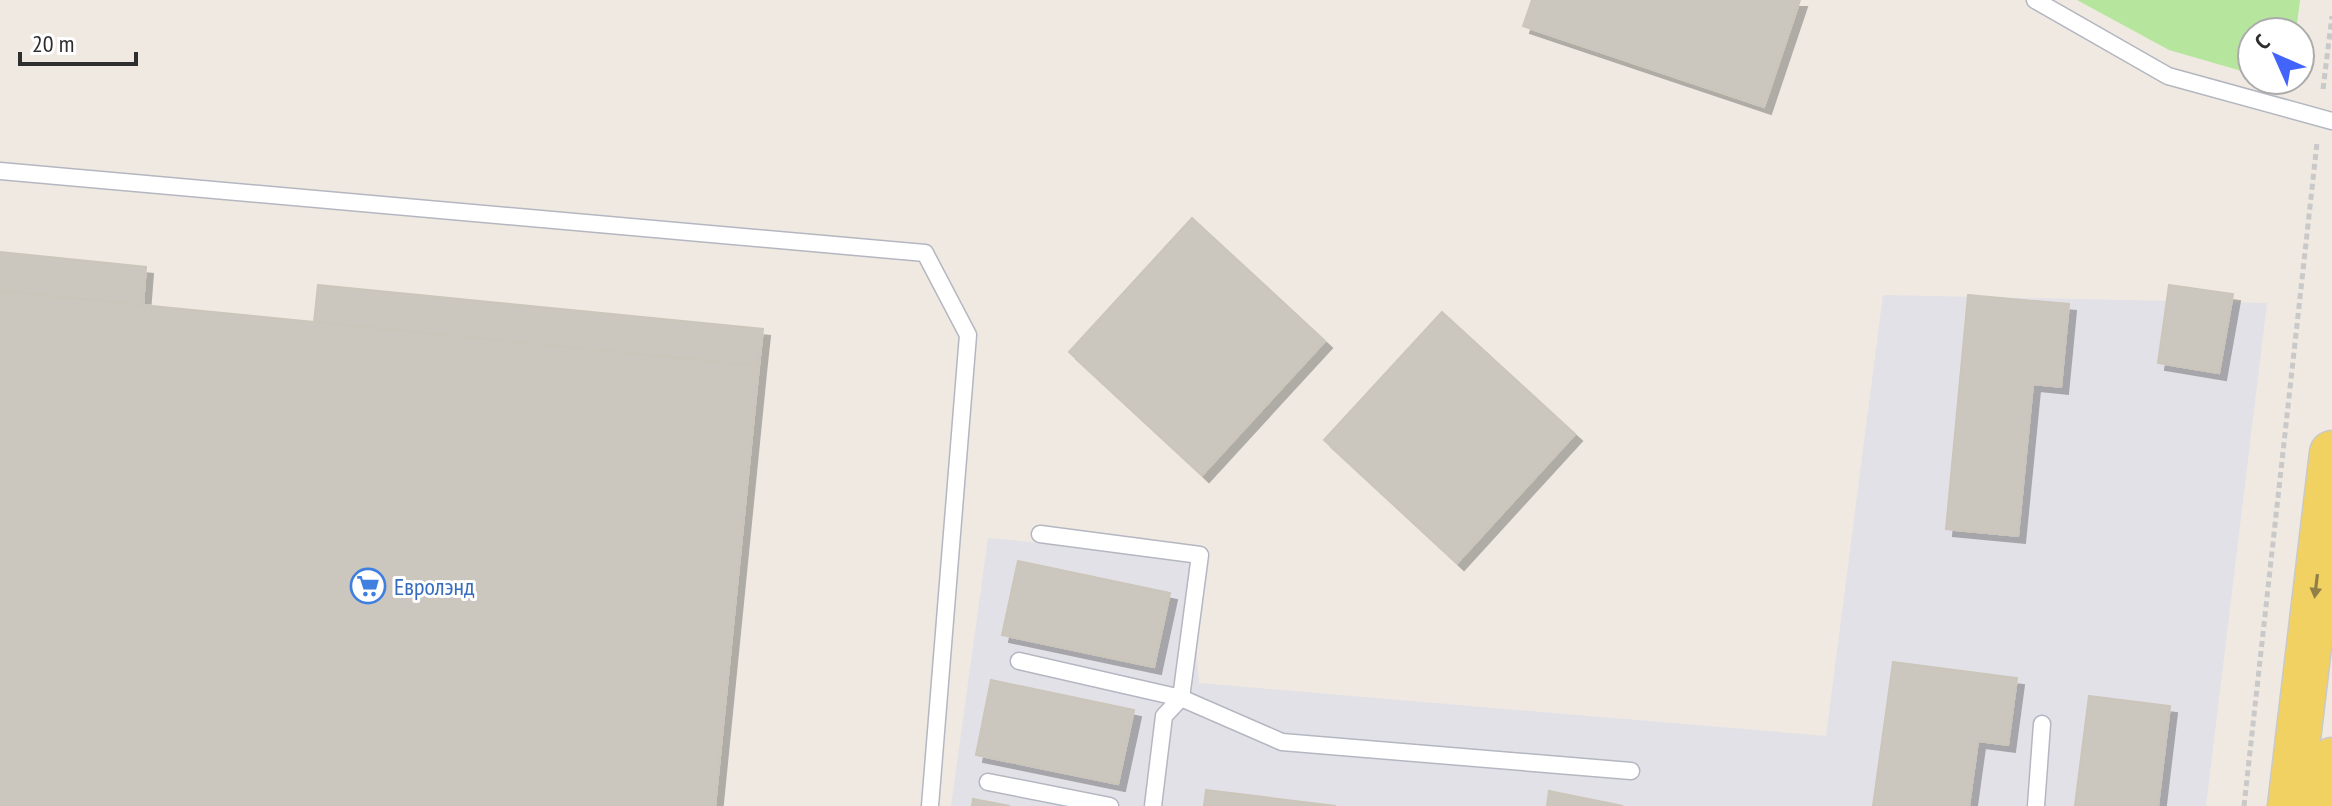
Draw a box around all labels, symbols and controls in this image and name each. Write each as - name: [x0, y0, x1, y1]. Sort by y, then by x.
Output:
- scale bar: [20, 16, 136, 66]
- north arrow: [2236, 16, 2316, 96]
- text: 20 m: [32, 28, 74, 59]
- text: С: [2248, 28, 2275, 55]
- supermarket icon: Евролэнд: [349, 567, 387, 605]
- place label: Евролэнд: [394, 571, 475, 602]
- one-way arrow: [2309, 574, 2322, 599]

